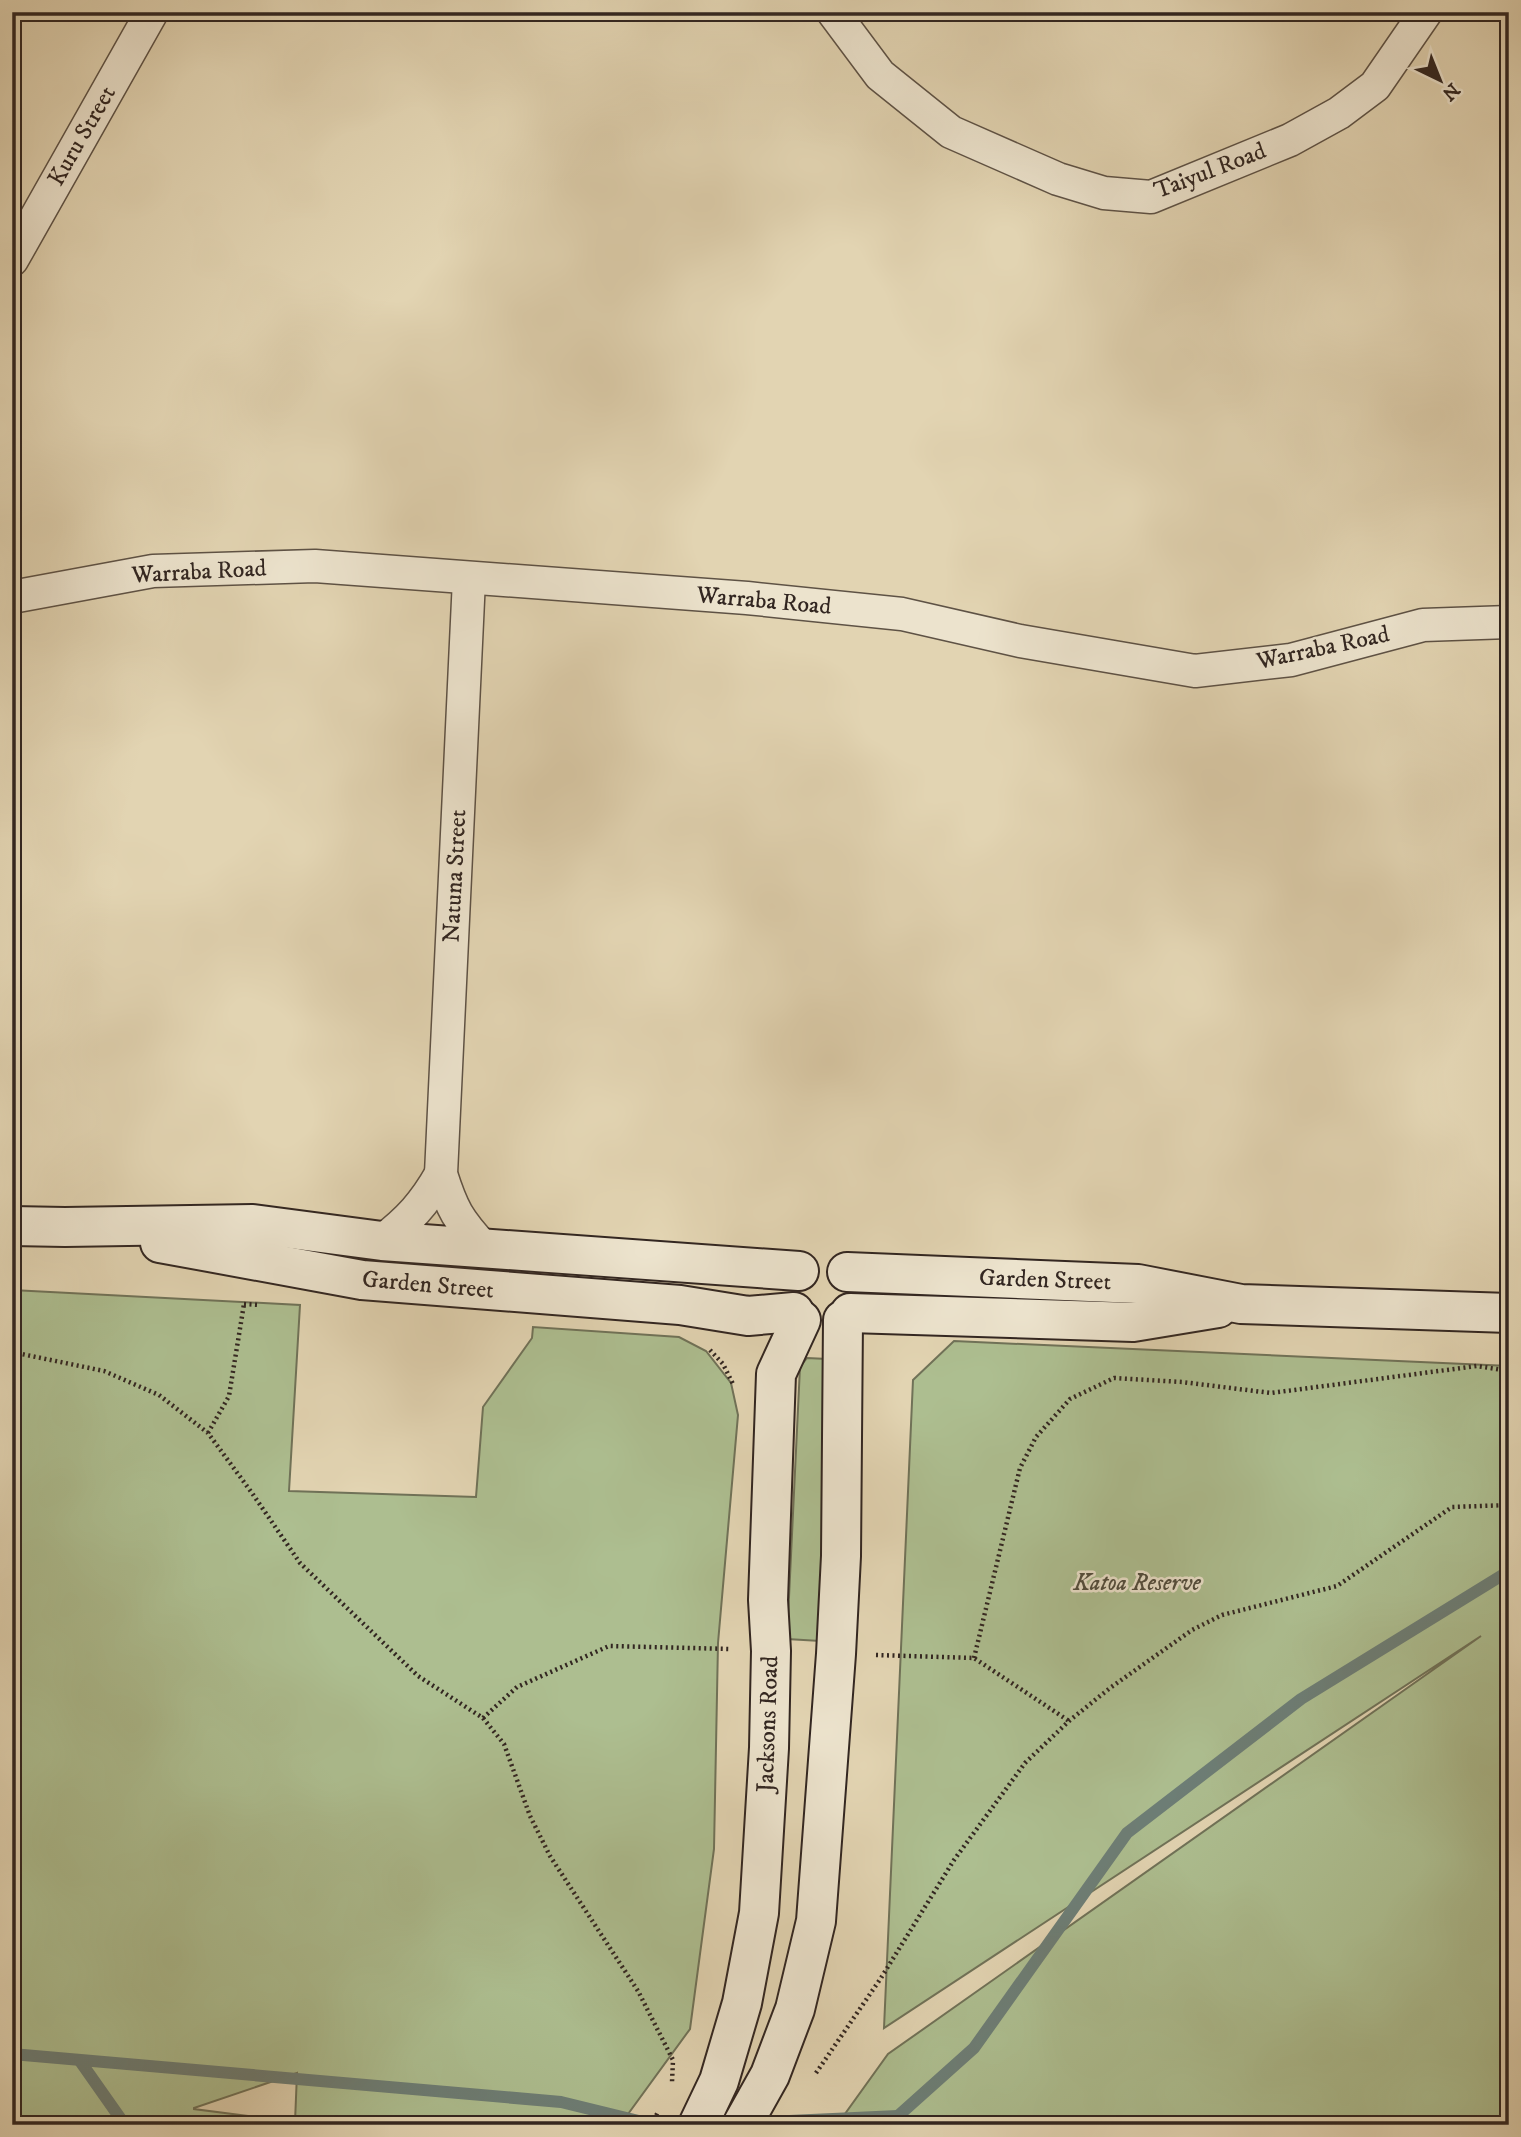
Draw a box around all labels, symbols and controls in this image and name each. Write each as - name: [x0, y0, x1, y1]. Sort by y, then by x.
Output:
- north arrow: [1406, 46, 1476, 116]
- text: N: [1437, 78, 1464, 105]
- street label: Kuru Street: [41, 80, 123, 191]
- street label: Taiyul Road: [1150, 136, 1270, 206]
- street label: Warraba Road: [130, 553, 267, 591]
- street label: Warraba Road: [694, 580, 833, 622]
- street label: Warraba Road: [1253, 619, 1392, 677]
- street label: Natuna Street: [437, 808, 473, 943]
- street label: Garden Street: [978, 1263, 1112, 1297]
- street label: Garden Street: [361, 1264, 495, 1306]
- park label: Katoa Reserve: [1072, 1568, 1201, 1598]
- street label: Jacksons Road: [751, 1655, 785, 1795]

